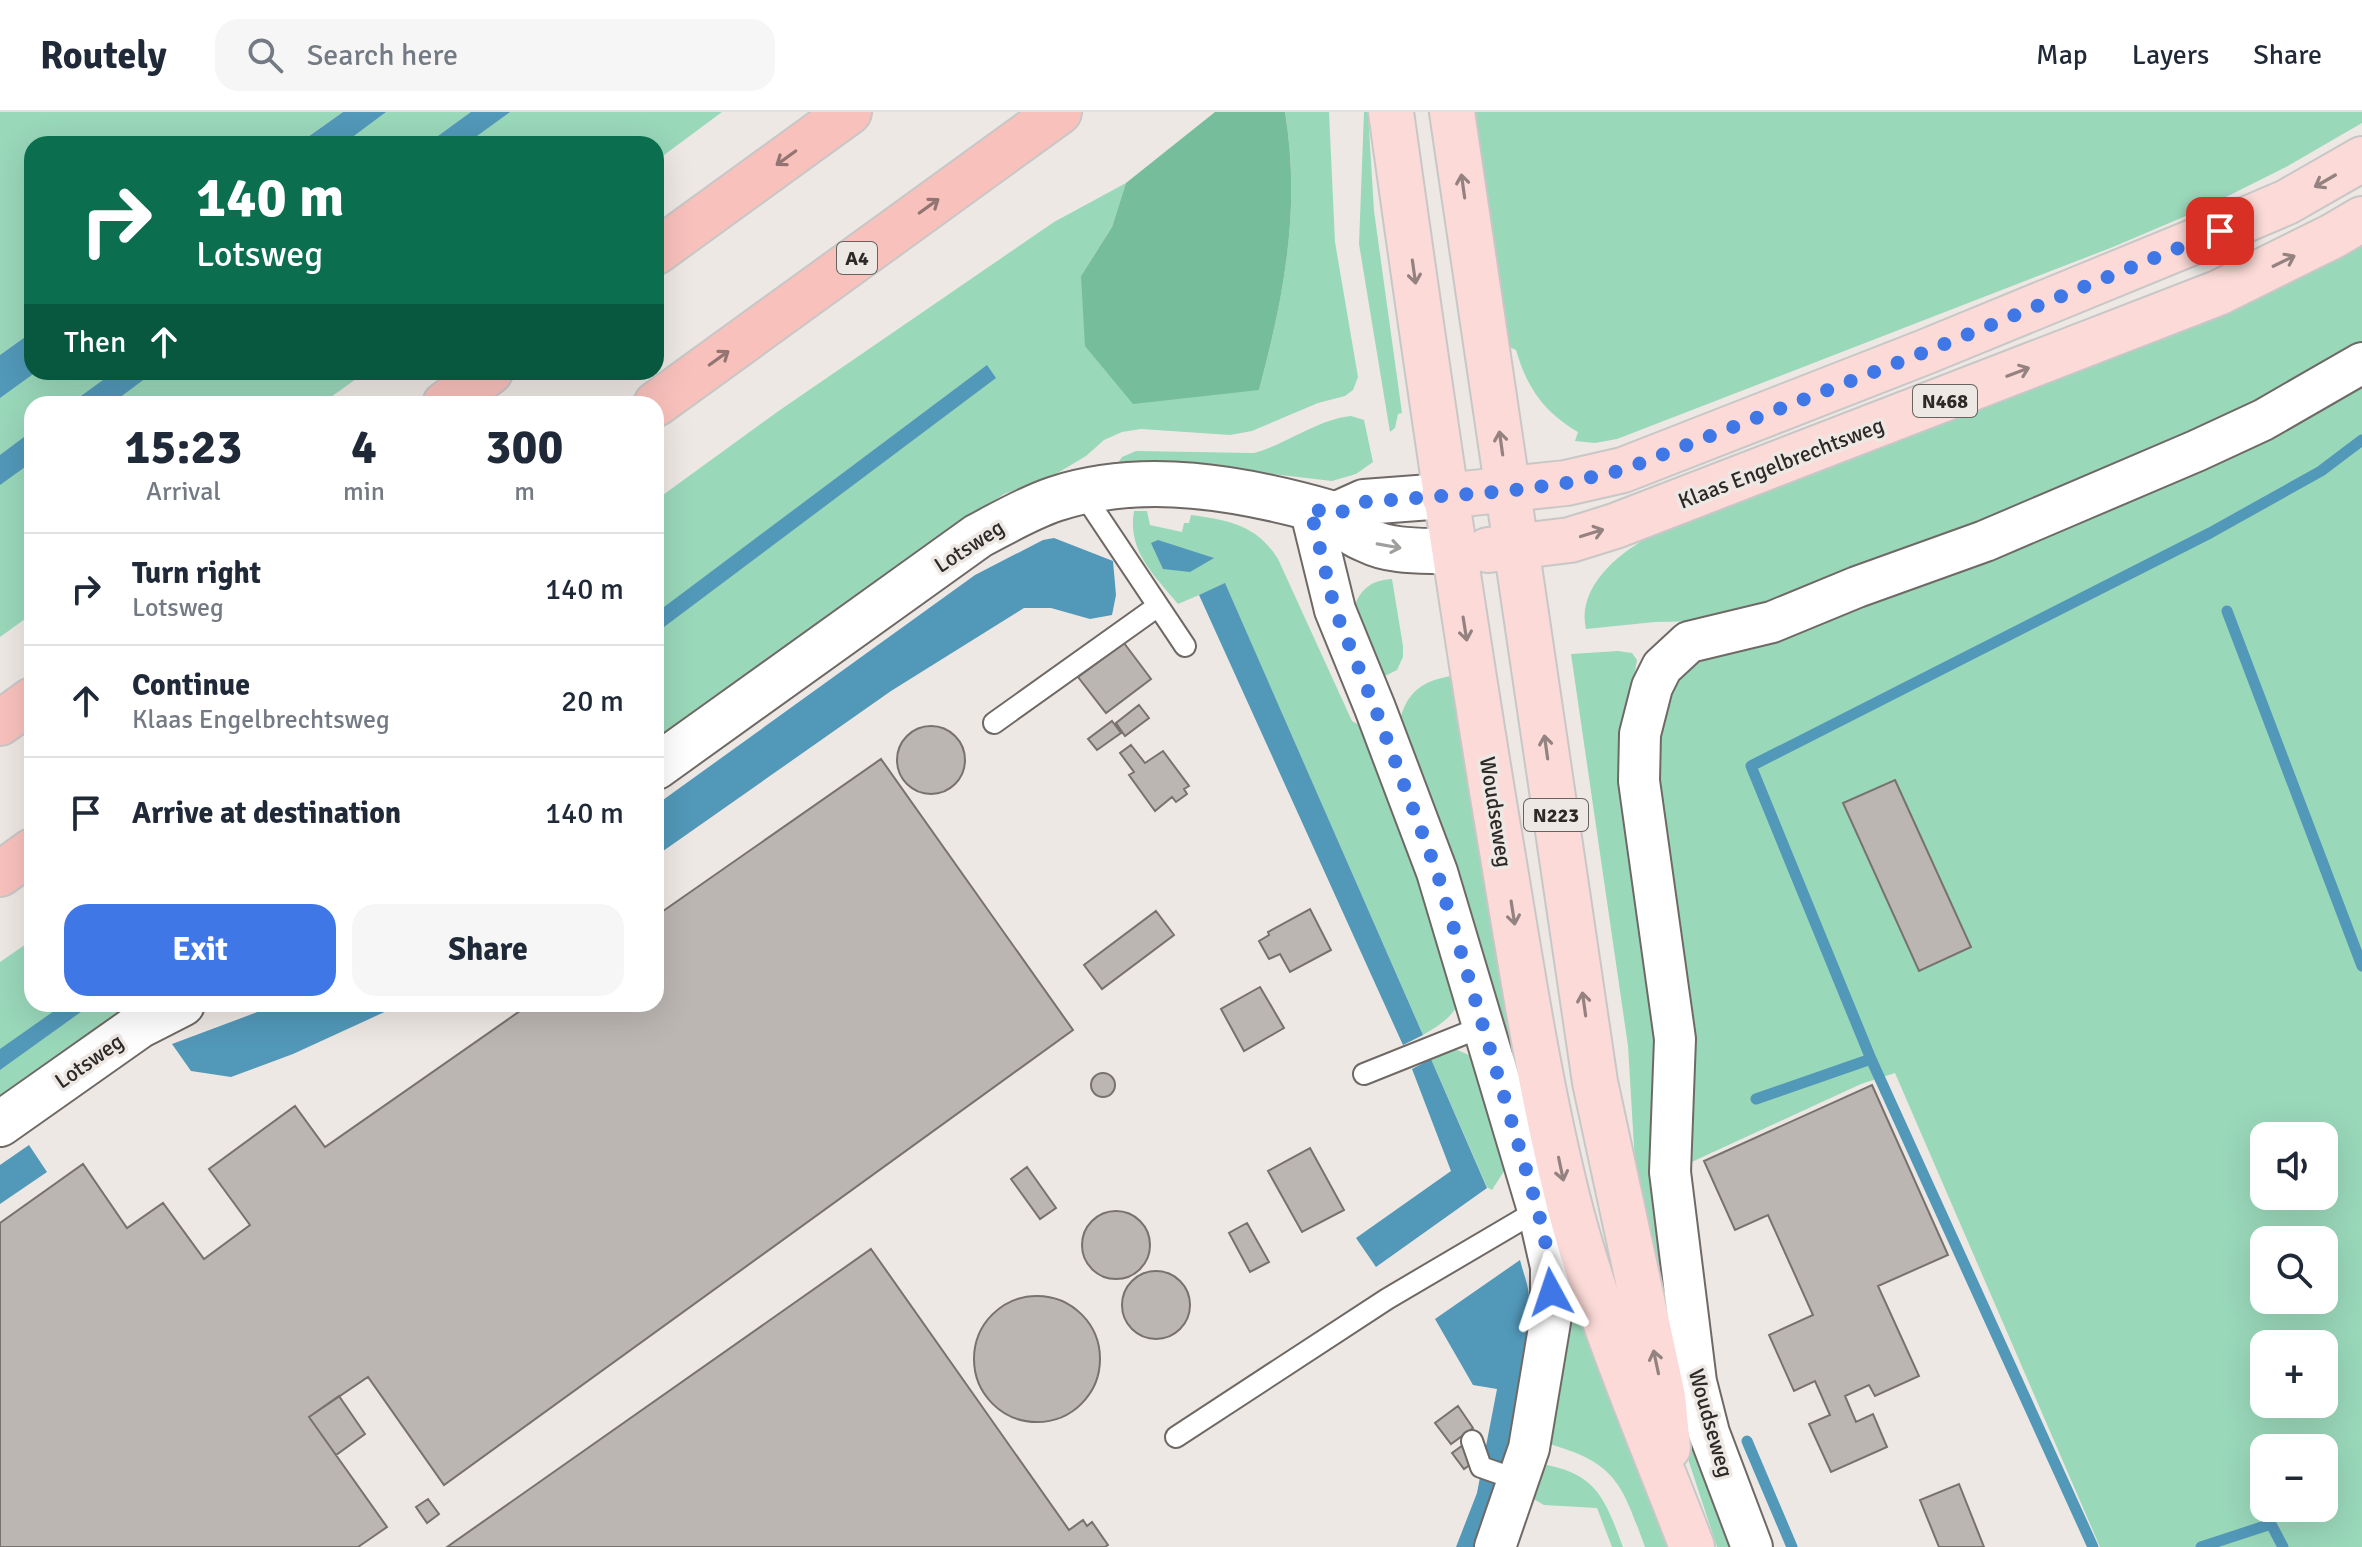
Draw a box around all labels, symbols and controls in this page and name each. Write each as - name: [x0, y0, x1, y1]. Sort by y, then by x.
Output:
- search box: [215, 19, 775, 91]
- text: Routely: [40, 32, 167, 79]
- icon: search: [243, 33, 287, 77]
- text: Search here: [307, 37, 458, 74]
- text: Map: [2036, 38, 2088, 72]
- text: Layers: [2132, 38, 2209, 72]
- text: Share: [2253, 38, 2322, 72]
- one-way arrow: [775, 150, 797, 166]
- text: 140 m: [196, 163, 344, 232]
- icon: right: [64, 168, 168, 272]
- one-way arrow: [1455, 173, 1470, 199]
- one-way arrow: [2314, 173, 2337, 189]
- one-way arrow: [918, 197, 940, 214]
- pin: [2186, 197, 2254, 265]
- icon: arrive: [2198, 209, 2242, 253]
- text: Lotsweg: [196, 232, 323, 277]
- road number: A4: [837, 242, 877, 274]
- one-way arrow: [2271, 253, 2295, 268]
- one-way arrow: [1406, 259, 1421, 285]
- icon: ahead: [142, 320, 186, 364]
- text: Then: [64, 324, 126, 361]
- one-way arrow: [707, 350, 729, 366]
- one-way arrow: [2005, 364, 2030, 378]
- road number: N468: [1913, 385, 1977, 417]
- street label: Klaas Engelbrechtsweg: [1674, 411, 1888, 515]
- text: 15:23: [125, 418, 242, 477]
- text: 4: [351, 418, 377, 477]
- text: 300: [486, 418, 563, 477]
- one-way arrow: [1493, 431, 1508, 456]
- text: Arrival: [146, 476, 221, 508]
- text: min: [343, 476, 385, 508]
- text: m: [514, 476, 535, 508]
- street label: Lotsweg: [929, 514, 1009, 578]
- one-way arrow: [1578, 525, 1604, 540]
- one-way arrow: [1376, 540, 1401, 555]
- text: Turn right: [132, 555, 261, 592]
- icon: right: [64, 567, 108, 611]
- text: 140 m: [545, 571, 624, 608]
- text: Lotsweg: [132, 592, 224, 624]
- one-way arrow: [1459, 616, 1474, 641]
- text: Continue: [132, 667, 250, 704]
- icon: ahead: [64, 679, 108, 723]
- text: 20 m: [561, 683, 624, 720]
- text: Klaas Engelbrechtsweg: [132, 704, 390, 736]
- one-way arrow: [1538, 735, 1553, 760]
- street label: Woudseweg: [1474, 755, 1518, 869]
- icon: arrive: [64, 791, 108, 835]
- text: Arrive at destination: [132, 795, 401, 832]
- text: 140 m: [545, 795, 624, 832]
- road number: N223: [1524, 799, 1588, 831]
- one-way arrow: [1506, 900, 1521, 925]
- button: Exit: [64, 904, 336, 996]
- button: Share: [352, 904, 624, 996]
- one-way arrow: [1576, 992, 1591, 1018]
- street label: Lotsweg: [49, 1028, 129, 1094]
- map controls: [2250, 1122, 2338, 1522]
- button: sound: [2250, 1122, 2338, 1210]
- one-way arrow: [1554, 1155, 1569, 1181]
- button: search: [2250, 1226, 2338, 1314]
- position arrow: [1509, 1250, 1593, 1334]
- button: +: [2250, 1330, 2338, 1418]
- one-way arrow: [1647, 1349, 1662, 1375]
- street label: Woudseweg: [1683, 1366, 1739, 1480]
- button: −: [2250, 1434, 2338, 1522]

